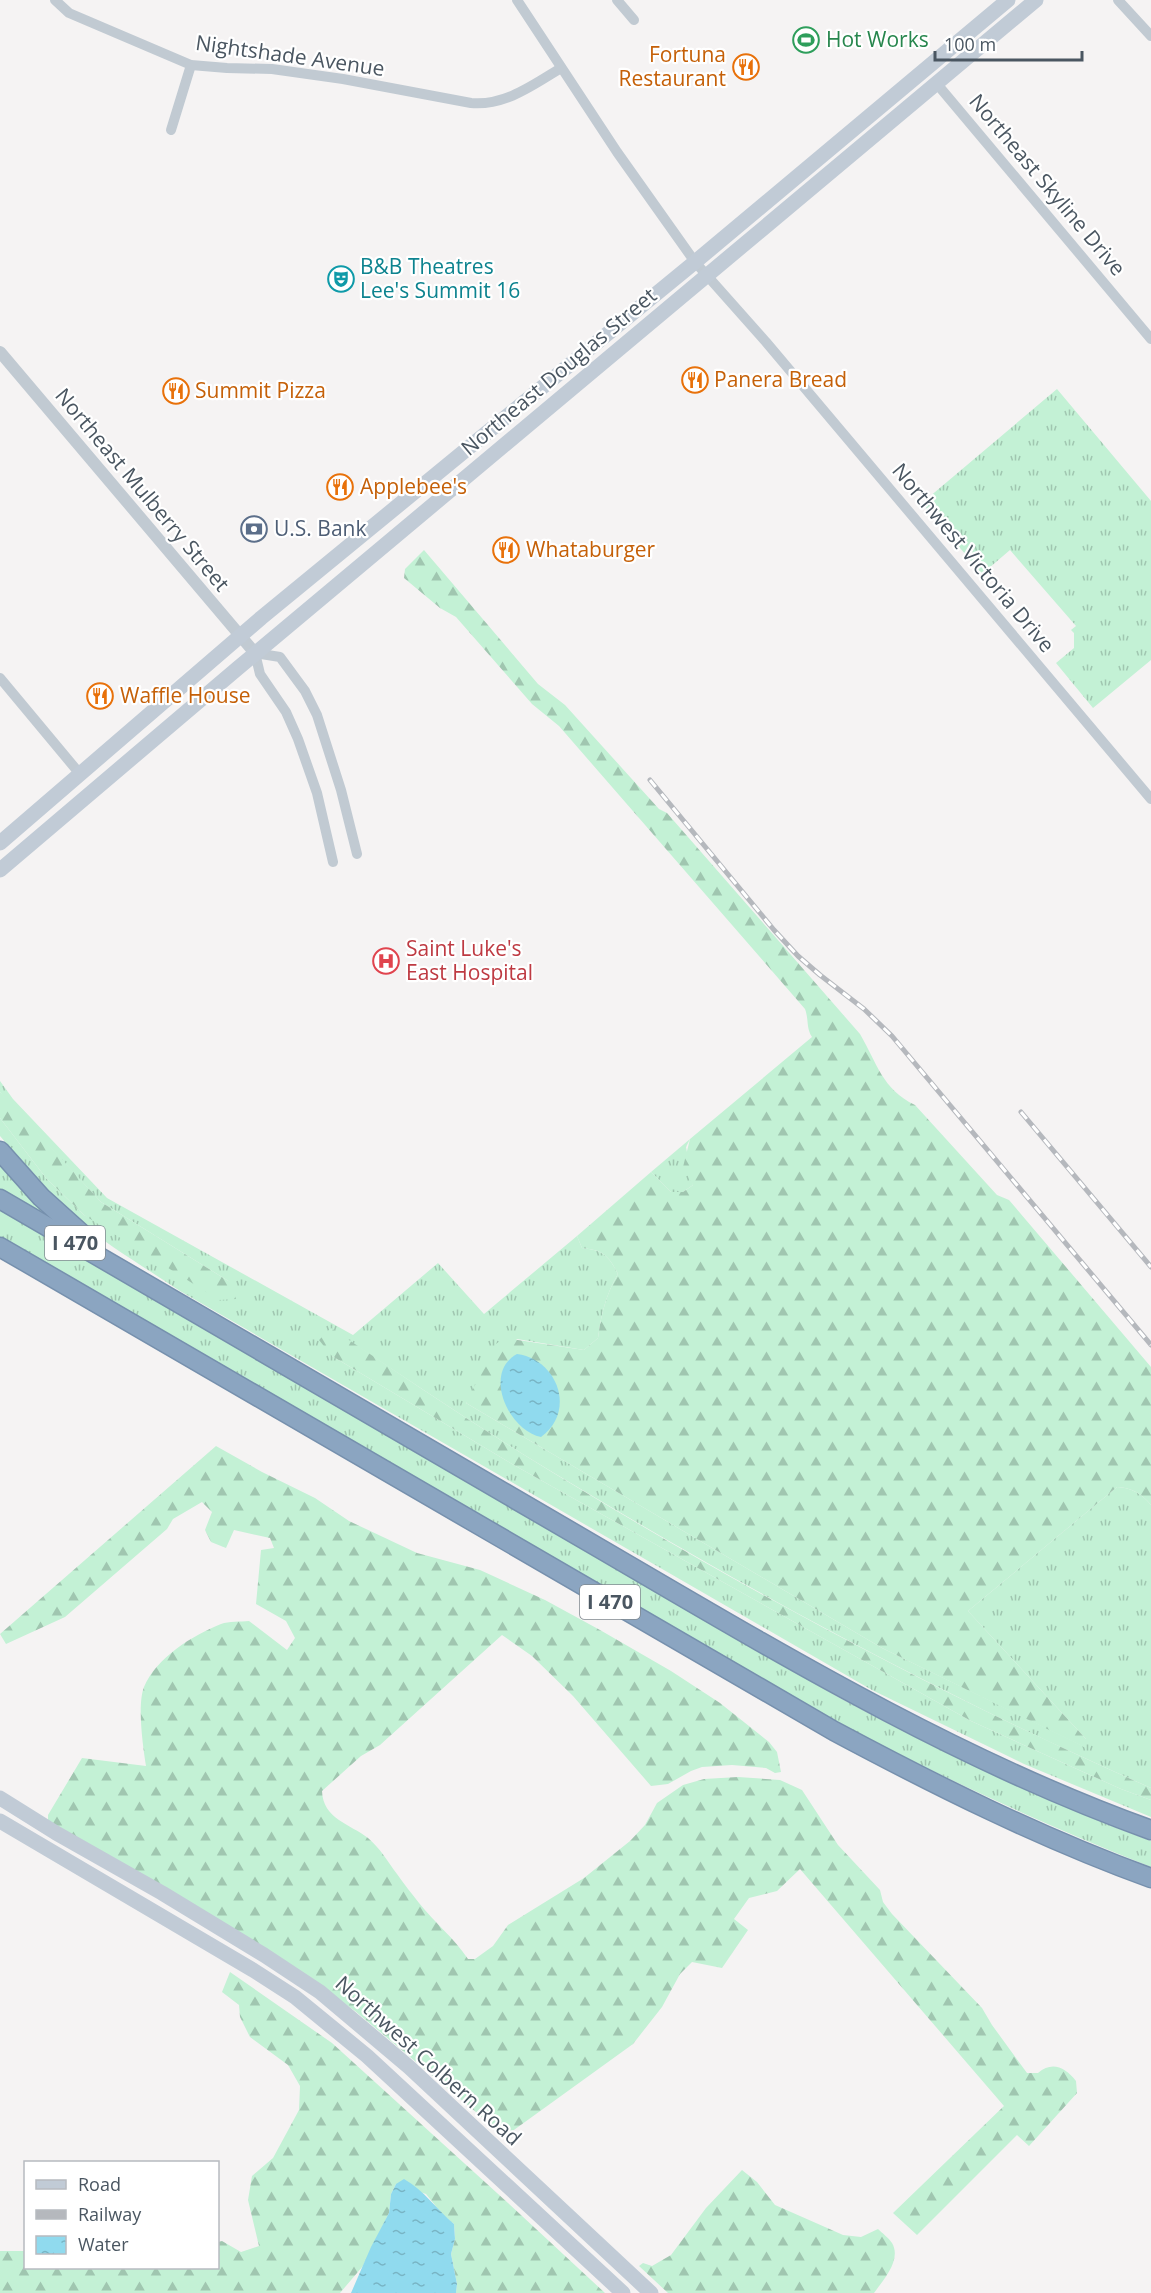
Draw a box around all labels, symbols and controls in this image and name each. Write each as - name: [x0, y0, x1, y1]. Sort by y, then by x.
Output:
- scale bar: [935, 24, 1082, 62]
- sports icon: Hot Works: [791, 25, 821, 55]
- place label: Hot Works: [826, 25, 929, 53]
- street label: Nightshade Avenue: [194, 28, 386, 82]
- text: 100 m: [944, 32, 996, 56]
- place label: Fortuna Restaurant: [619, 40, 726, 92]
- restaurant icon: Fortuna Restaurant: [731, 52, 761, 82]
- street label: Northeast Skyline Drive: [963, 88, 1132, 281]
- place label: B&B Theatres Lee's Summit 16: [360, 252, 520, 304]
- theatre icon: B&B Theatres Lee's Summit 16: [326, 264, 356, 294]
- street label: Northeast Douglas Street: [455, 281, 662, 461]
- restaurant icon: Panera Bread: [680, 365, 710, 395]
- place label: Panera Bread: [714, 365, 847, 393]
- restaurant icon: Summit Pizza: [161, 376, 191, 406]
- place label: Summit Pizza: [195, 376, 326, 404]
- street label: Northeast Mulberry Street: [49, 382, 236, 597]
- street label: Northwest Victoria Drive: [886, 457, 1061, 658]
- restaurant icon: Applebee's: [325, 472, 355, 502]
- place label: Applebee's: [360, 472, 467, 500]
- bank icon: U.S. Bank: [239, 514, 269, 544]
- place label: U.S. Bank: [274, 514, 366, 542]
- restaurant icon: Whataburger: [491, 535, 521, 565]
- place label: Whataburger: [526, 535, 656, 563]
- restaurant icon: Waffle House: [85, 681, 115, 711]
- place label: Waffle House: [120, 681, 251, 709]
- place label: Saint Luke's East Hospital: [406, 934, 533, 986]
- hospital icon: Saint Luke's East Hospital: [371, 946, 401, 976]
- road number: I 470: [45, 1226, 105, 1260]
- road number: I 470: [580, 1585, 640, 1619]
- street label: Northwest Colbern Road: [330, 1969, 528, 2151]
- legend: [24, 2161, 219, 2269]
- text: Road: [78, 2172, 121, 2196]
- text: Railway: [78, 2202, 142, 2226]
- text: Water: [78, 2232, 129, 2256]

